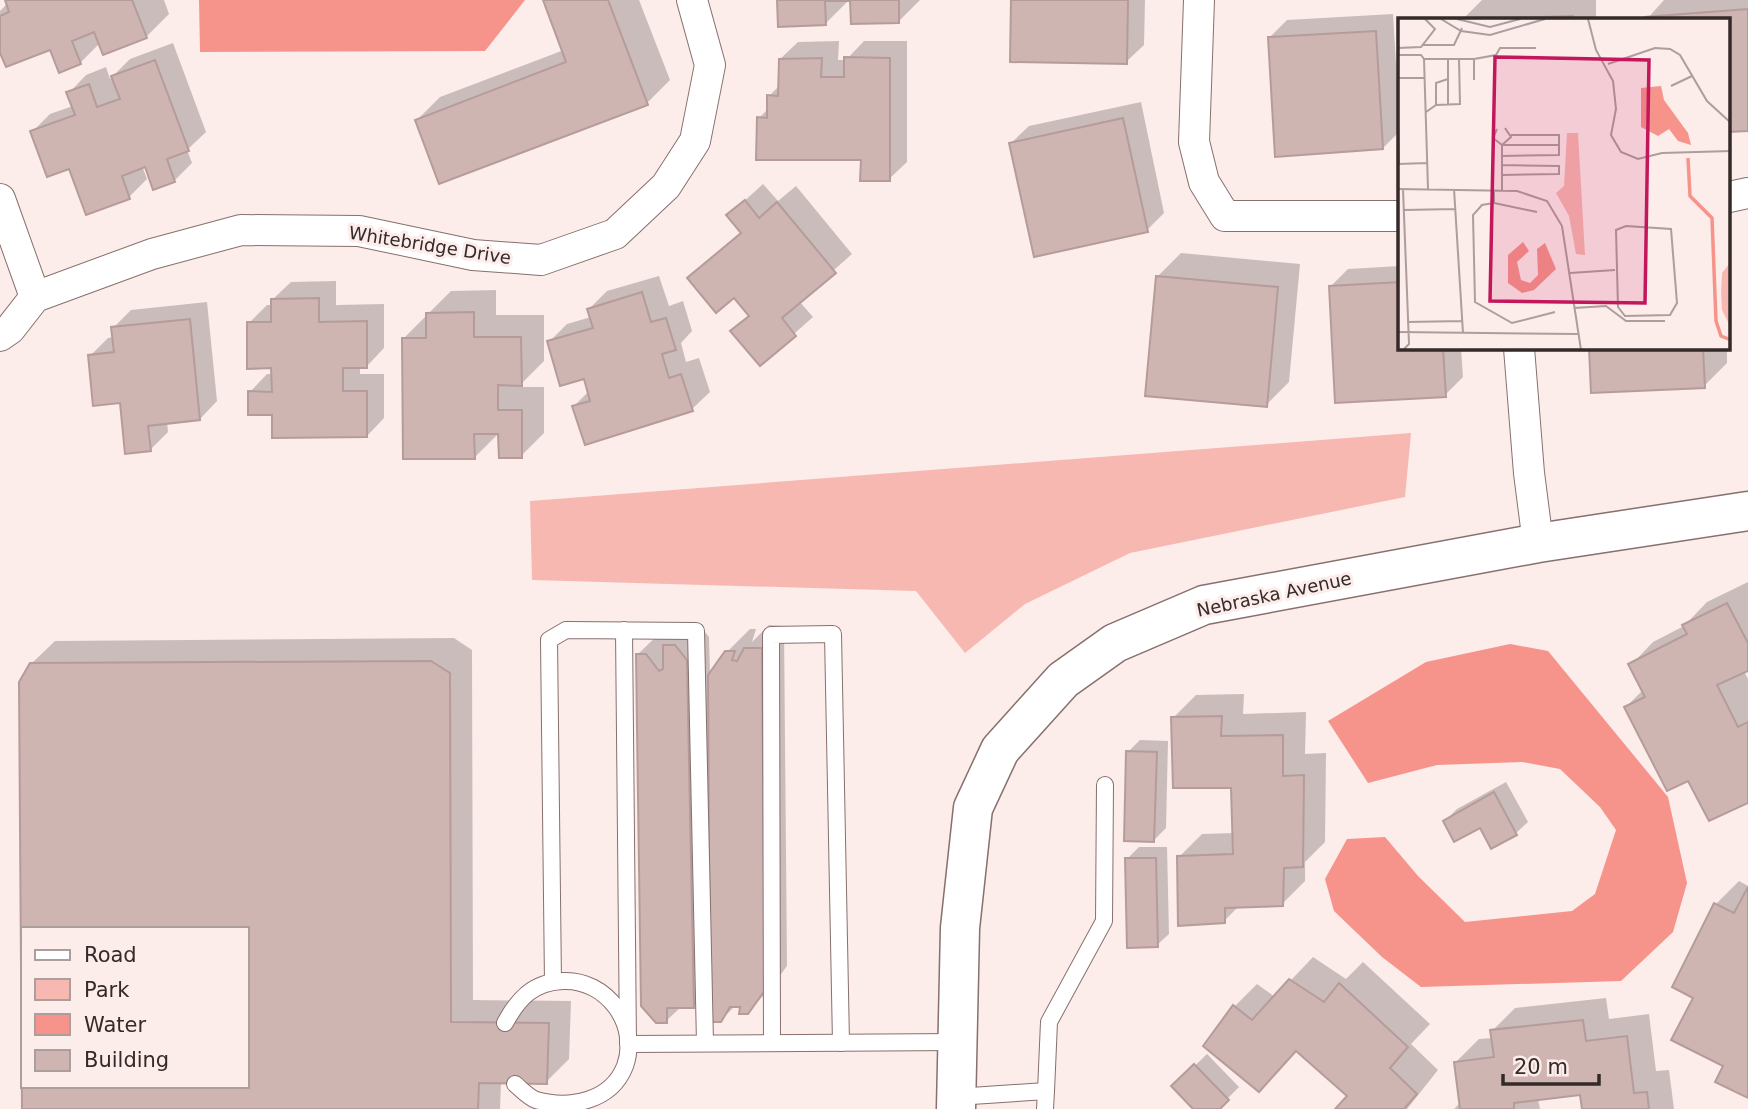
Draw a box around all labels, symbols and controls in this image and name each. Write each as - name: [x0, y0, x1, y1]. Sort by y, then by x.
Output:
- inset map: [1398, 18, 1730, 350]
- street label: Whitebridge Drive: [347, 222, 513, 268]
- street label: Nebraska Avenue: [1195, 567, 1353, 621]
- legend: [21, 927, 248, 1088]
- text: Road: [84, 943, 137, 967]
- text: Park: [84, 978, 130, 1002]
- text: Water: [84, 1013, 146, 1037]
- scale bar: [1503, 1042, 1599, 1086]
- text: Building: [84, 1048, 169, 1072]
- text: 20 m: [1514, 1055, 1568, 1079]

